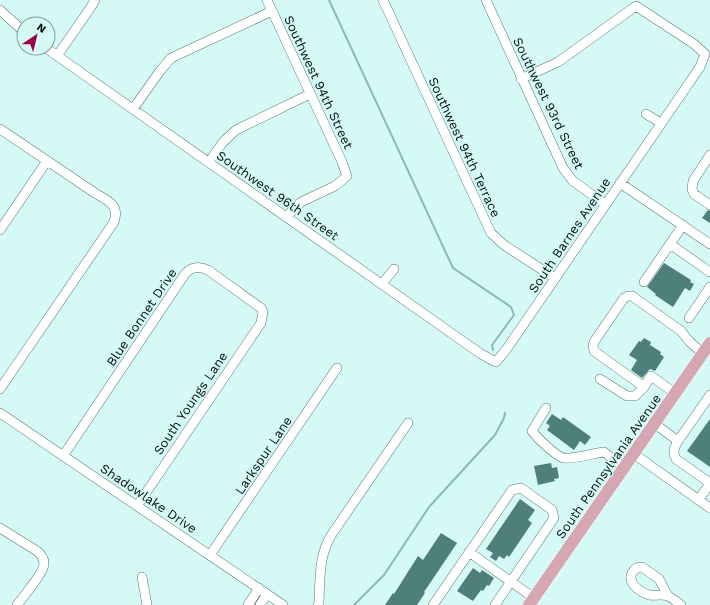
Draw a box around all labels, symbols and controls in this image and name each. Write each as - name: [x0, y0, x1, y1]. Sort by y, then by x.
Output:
- street label: Southwest 94th Street: [281, 13, 356, 152]
- north arrow: [16, 16, 56, 56]
- text: N: [34, 21, 49, 36]
- street label: Southwest 93rd Street: [510, 35, 587, 172]
- street label: Southwest 94th Terrace: [426, 75, 504, 219]
- street label: Southwest 96th Street: [214, 148, 342, 244]
- street label: South Barnes Avenue: [525, 175, 614, 296]
- street label: Blue Bonnet Drive: [103, 266, 180, 369]
- street label: South Youngs Lane: [150, 349, 230, 458]
- street label: South Pennsylvania Avenue: [553, 391, 664, 541]
- street label: Larkspur Lane: [232, 413, 295, 497]
- street label: Shadowlake Drive: [98, 461, 200, 536]

